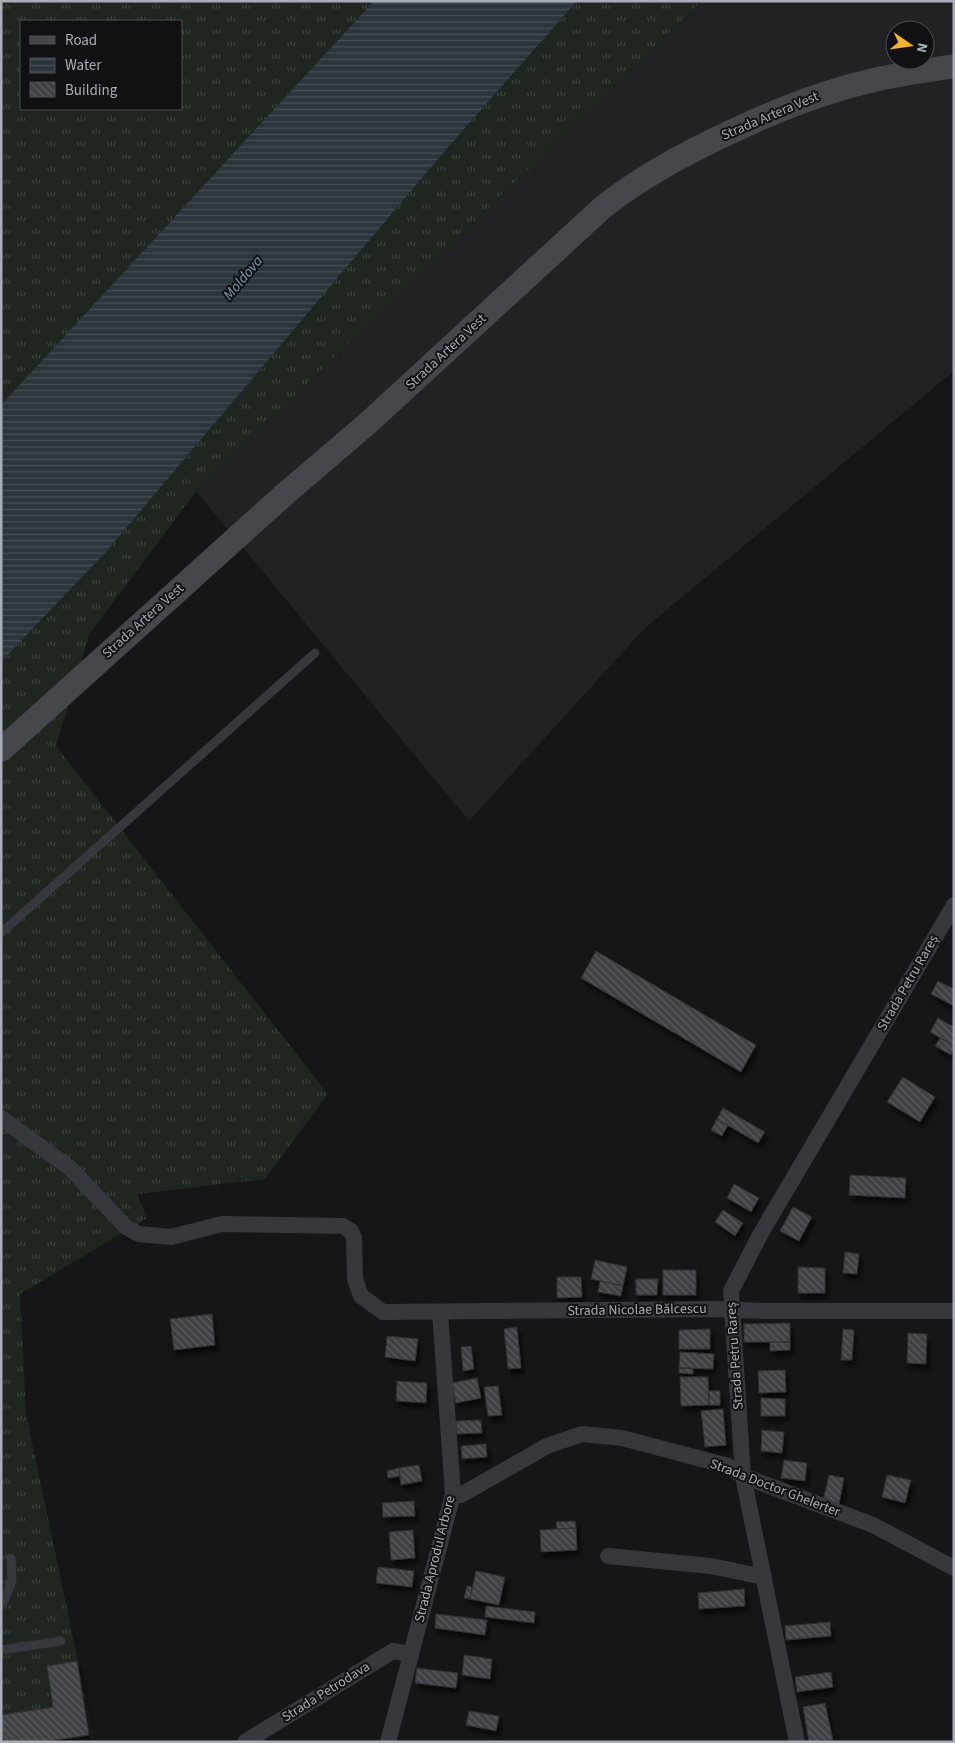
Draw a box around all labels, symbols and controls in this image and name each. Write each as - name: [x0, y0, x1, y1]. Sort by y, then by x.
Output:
- legend: [20, 20, 182, 110]
- north arrow: [885, 20, 935, 70]
- text: Road: [65, 30, 97, 51]
- text: N: [911, 41, 932, 54]
- text: Water: [65, 55, 102, 76]
- text: Building: [65, 80, 118, 101]
- street label: Strada Artera Vest: [718, 86, 822, 145]
- water label: Moldova: [218, 251, 268, 305]
- street label: Strada Artera Vest: [401, 309, 491, 395]
- street label: Strada Artera Vest: [98, 579, 188, 663]
- street label: Strada Petru Rareș: [872, 931, 944, 1035]
- street label: Strada Nicolae Bălcescu: [567, 1299, 707, 1321]
- street label: Strada Petru Rareș: [721, 1301, 749, 1411]
- street label: Strada Doctor Ghelerter: [707, 1454, 843, 1522]
- street label: Strada Aprodul Arbore: [410, 1493, 460, 1624]
- street label: Strada Petrodava: [278, 1657, 374, 1727]

